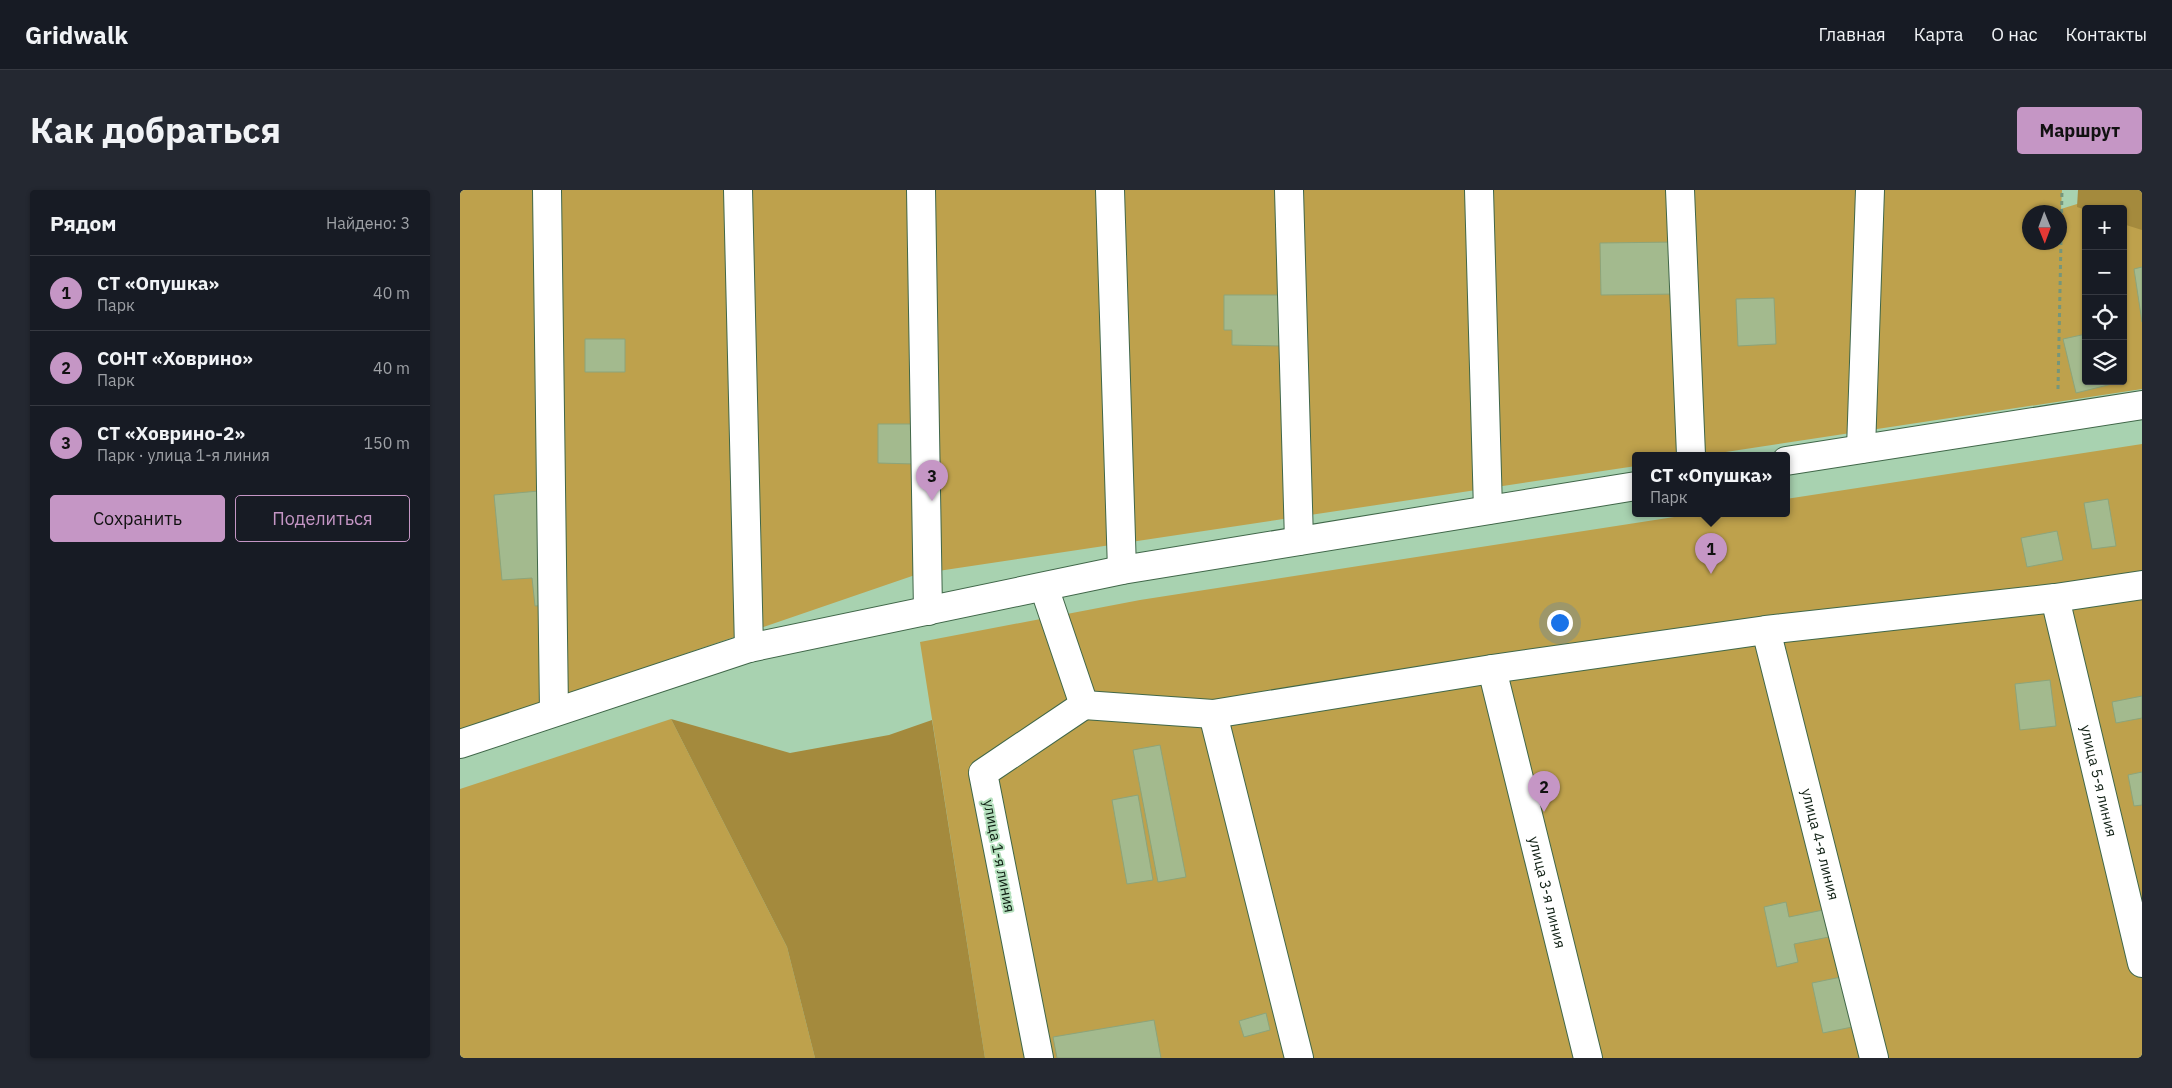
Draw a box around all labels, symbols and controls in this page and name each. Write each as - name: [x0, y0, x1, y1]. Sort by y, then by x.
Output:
- text: Gridwalk: [25, 19, 128, 51]
- text: Главная: [1818, 23, 1886, 46]
- text: Карта: [1914, 23, 1963, 46]
- text: О нас: [1991, 23, 2038, 46]
- text: Контакты: [2066, 23, 2147, 46]
- text: Как добраться: [30, 107, 281, 153]
- button: Маршрут: [2017, 107, 2142, 154]
- north arrow: [2022, 205, 2067, 250]
- map controls: [2082, 205, 2127, 385]
- button: +: [2082, 205, 2127, 250]
- text: Рядом: [50, 209, 117, 237]
- text: Найдено: 3: [326, 213, 410, 233]
- button: −: [2082, 250, 2127, 295]
- text: СТ «Опушка»: [97, 271, 219, 295]
- text: 1: [61, 283, 71, 303]
- text: 40 m: [373, 283, 410, 303]
- text: Парк: [97, 295, 135, 315]
- button: locate: [2082, 295, 2127, 340]
- button: layers: [2082, 340, 2127, 385]
- text: СОНТ «Ховрино»: [97, 346, 253, 370]
- text: 2: [61, 358, 71, 378]
- text: 40 m: [373, 358, 410, 378]
- text: Парк: [97, 370, 135, 390]
- text: СТ «Ховрино-2»: [97, 421, 245, 445]
- text: 3: [61, 433, 71, 453]
- text: 150 m: [363, 433, 410, 453]
- text: Парк · улица 1-я линия: [97, 445, 270, 465]
- popup: [1632, 452, 1790, 517]
- pin: 3: [916, 460, 948, 501]
- text: СТ «Опушка»: [1650, 463, 1772, 487]
- text: Парк: [1650, 487, 1688, 507]
- button: Сохранить: [50, 495, 225, 542]
- button: Поделиться: [235, 495, 410, 542]
- pin: 1: [1695, 533, 1727, 574]
- your location: [1547, 610, 1573, 636]
- street label: улица 5-я линия: [2077, 723, 2122, 839]
- pin: 2: [1528, 771, 1560, 812]
- street label: улица 4-я линия: [1797, 786, 1844, 902]
- street label: улица 1-я линия: [979, 798, 1020, 914]
- street label: улица 3-я линия: [1525, 834, 1571, 950]

